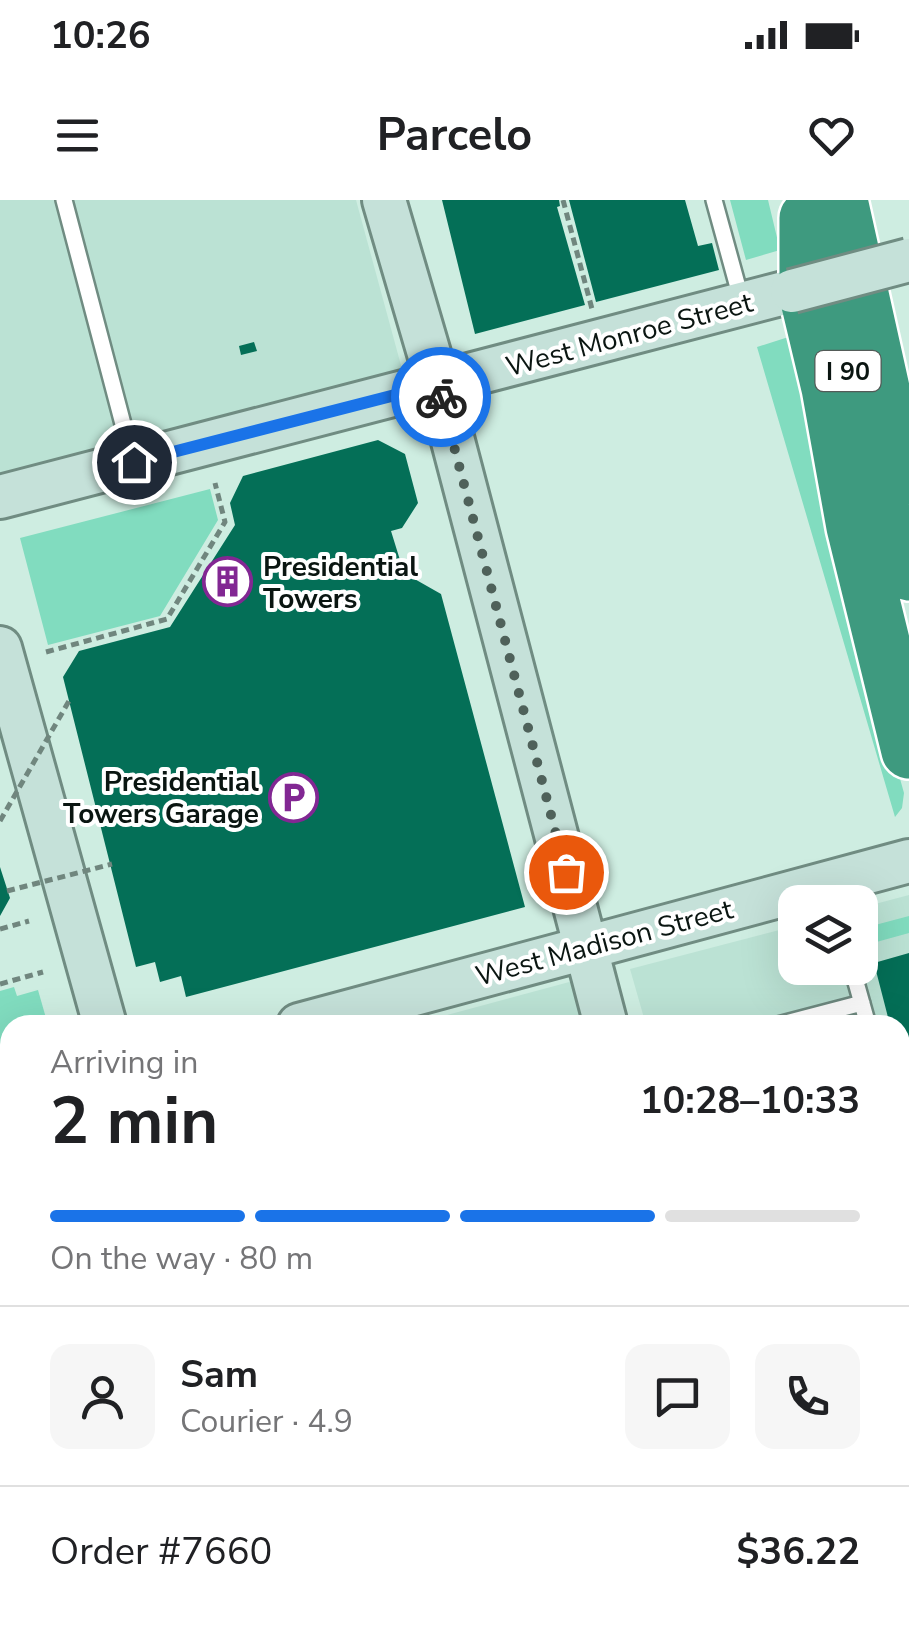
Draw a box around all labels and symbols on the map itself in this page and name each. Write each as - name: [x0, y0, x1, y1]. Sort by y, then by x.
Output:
- street label: West Monroe Street: [502, 284, 757, 386]
- courier: [391, 347, 491, 447]
- road number: I 90: [816, 351, 880, 391]
- pin: [92, 420, 177, 505]
- place label: Presidential Towers: [263, 548, 418, 618]
- building icon: Presidential Towers: [202, 556, 254, 608]
- place label: Presidential Towers Garage: [63, 763, 259, 833]
- parking icon: Presidential Towers Garage: [268, 771, 320, 823]
- pin: [524, 830, 609, 915]
- street label: West Madison Street: [472, 890, 737, 996]

